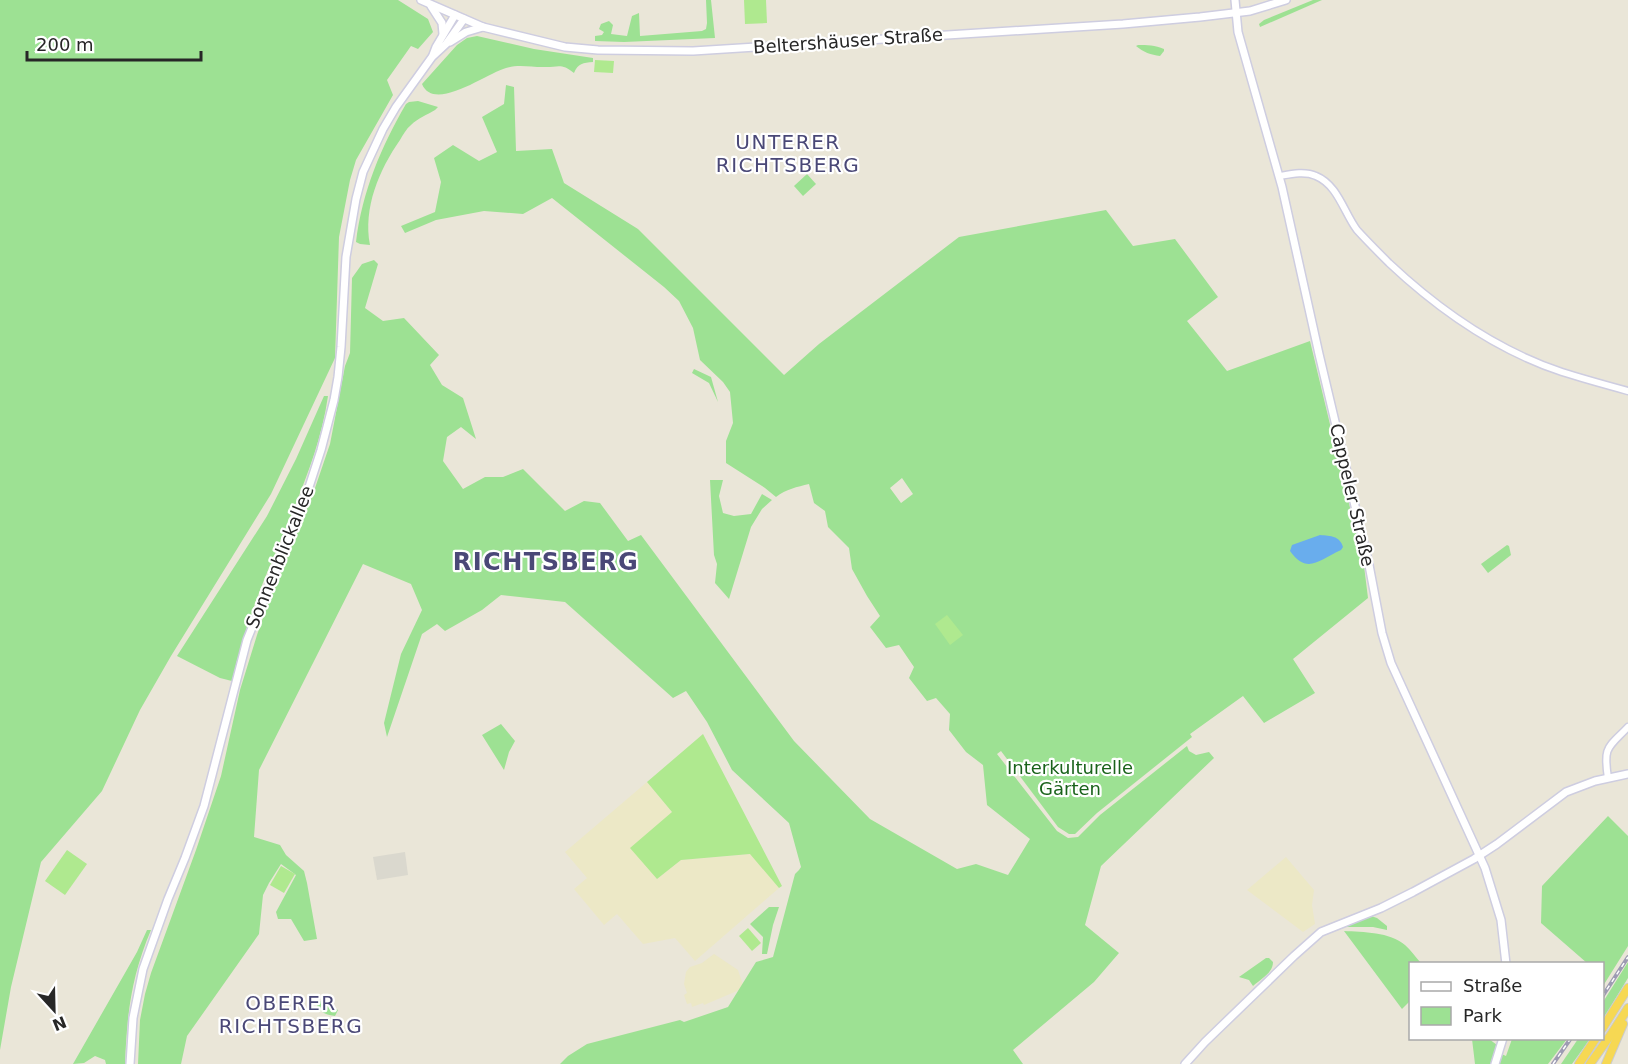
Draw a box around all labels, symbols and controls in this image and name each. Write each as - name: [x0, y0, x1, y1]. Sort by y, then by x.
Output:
- street label: Beltershäuser Straße: [752, 23, 944, 58]
- scale bar: [27, 24, 201, 62]
- text: 200 m: [36, 34, 94, 55]
- district label: UNTERER RICHTSBERG: [716, 130, 860, 177]
- street label: Cappeler Straße: [1326, 421, 1379, 568]
- street label: Sonnenblickallee: [241, 482, 318, 631]
- district label: RICHTSBERG: [453, 548, 639, 576]
- park label: Interkulturelle Gärten: [1007, 757, 1133, 799]
- legend: [1409, 962, 1604, 1040]
- text: Straße: [1463, 975, 1522, 996]
- north arrow: [24, 980, 84, 1040]
- district label: OBERER RICHTSBERG: [219, 991, 363, 1038]
- text: Park: [1463, 1005, 1502, 1026]
- text: N: [50, 1012, 69, 1035]

